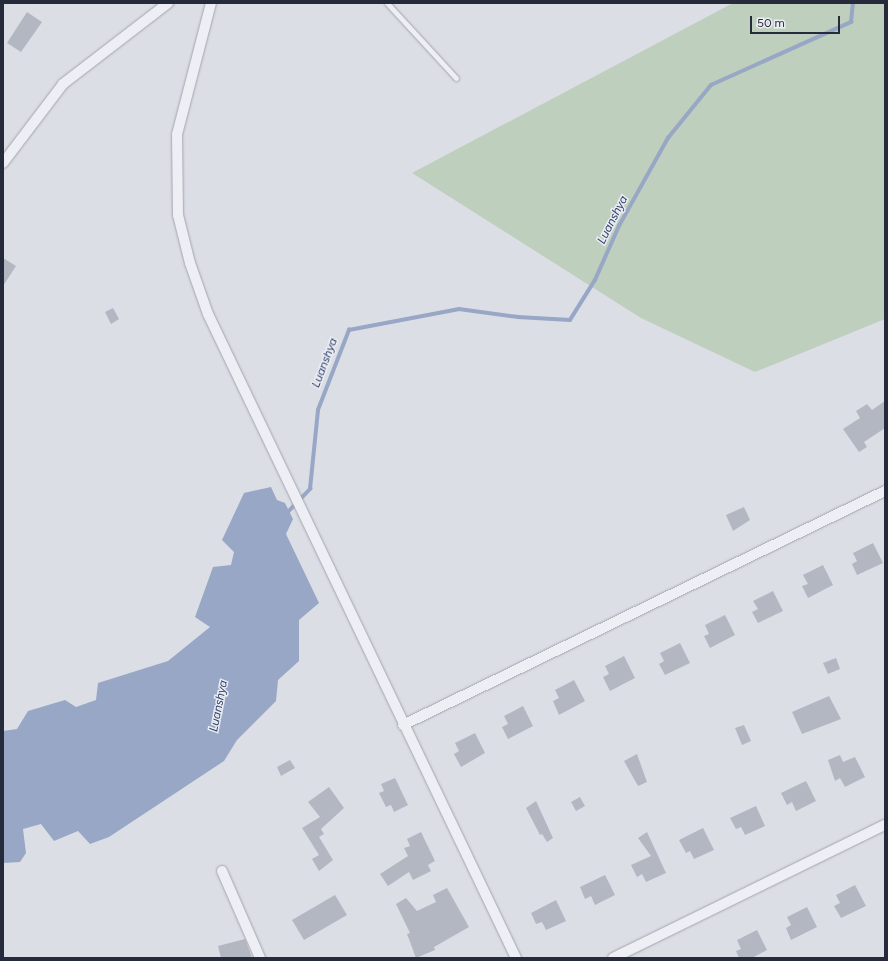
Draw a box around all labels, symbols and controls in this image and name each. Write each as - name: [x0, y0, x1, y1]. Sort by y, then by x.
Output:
- scale bar: [752, 8, 842, 34]
- text: 50 m: [757, 16, 785, 30]
- water label: Luanshya: [595, 194, 631, 246]
- water label: Luanshya: [309, 336, 341, 390]
- water label: Luanshya: [207, 679, 231, 733]

